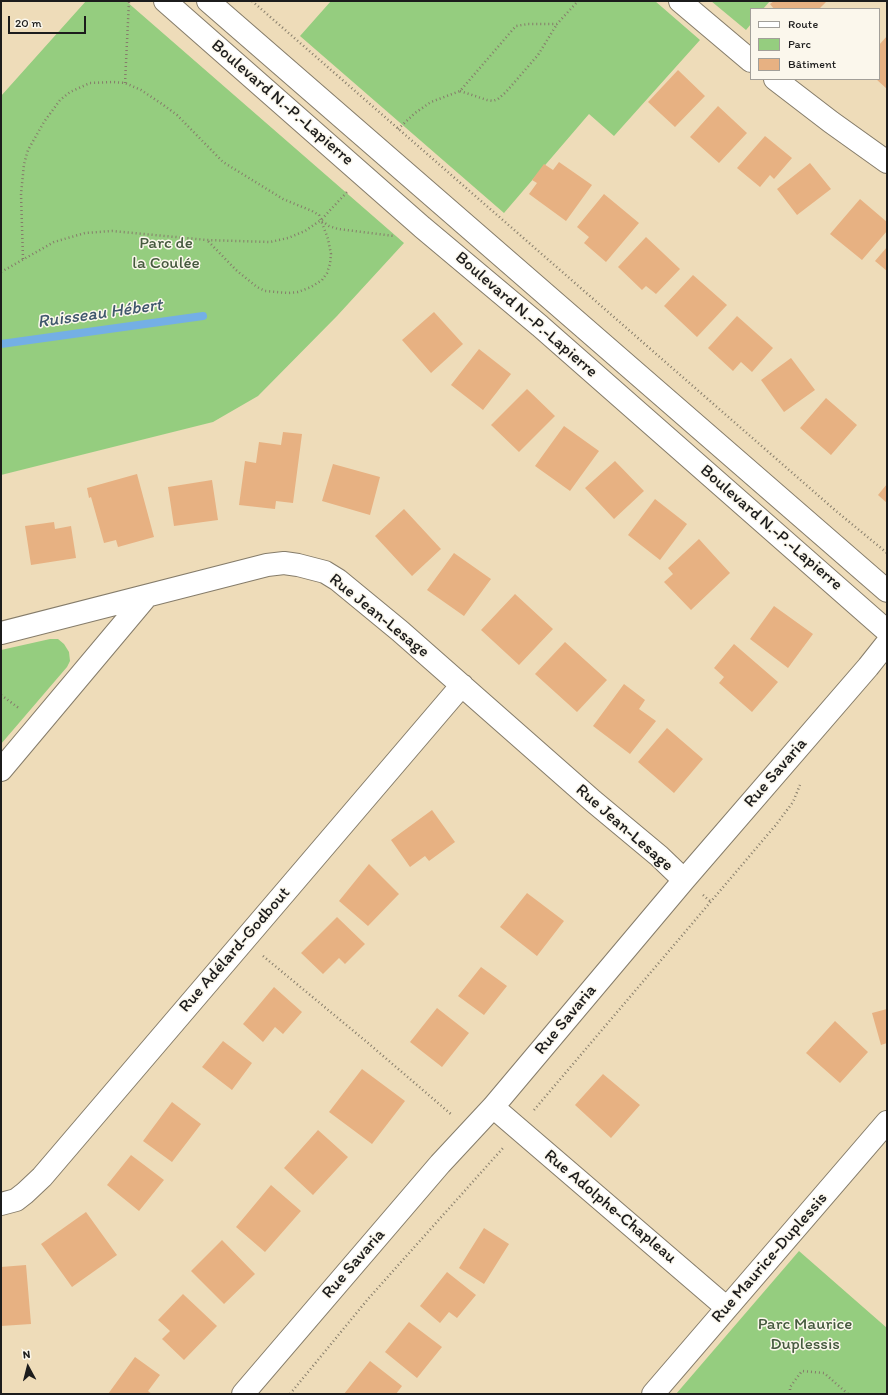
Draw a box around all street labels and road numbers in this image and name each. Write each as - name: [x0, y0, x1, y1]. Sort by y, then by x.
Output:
- street label: Boulevard N.-P.-Lapierre: [207, 36, 357, 170]
- street label: Boulevard N.-P.-Lapierre: [451, 248, 601, 382]
- street label: Boulevard N.-P.-Lapierre: [696, 461, 846, 595]
- street label: Rue Jean-Lesage: [325, 569, 433, 663]
- street label: Rue Savaria: [740, 734, 812, 812]
- street label: Rue Jean-Lesage: [571, 780, 677, 876]
- street label: Rue Adélard-Godbout: [175, 883, 295, 1017]
- street label: Rue Savaria: [531, 981, 601, 1059]
- street label: Rue Adolphe-Chapleau: [540, 1146, 680, 1268]
- street label: Rue Maurice-Duplessis: [708, 1188, 832, 1328]
- street label: Rue Savaria: [318, 1225, 390, 1303]

